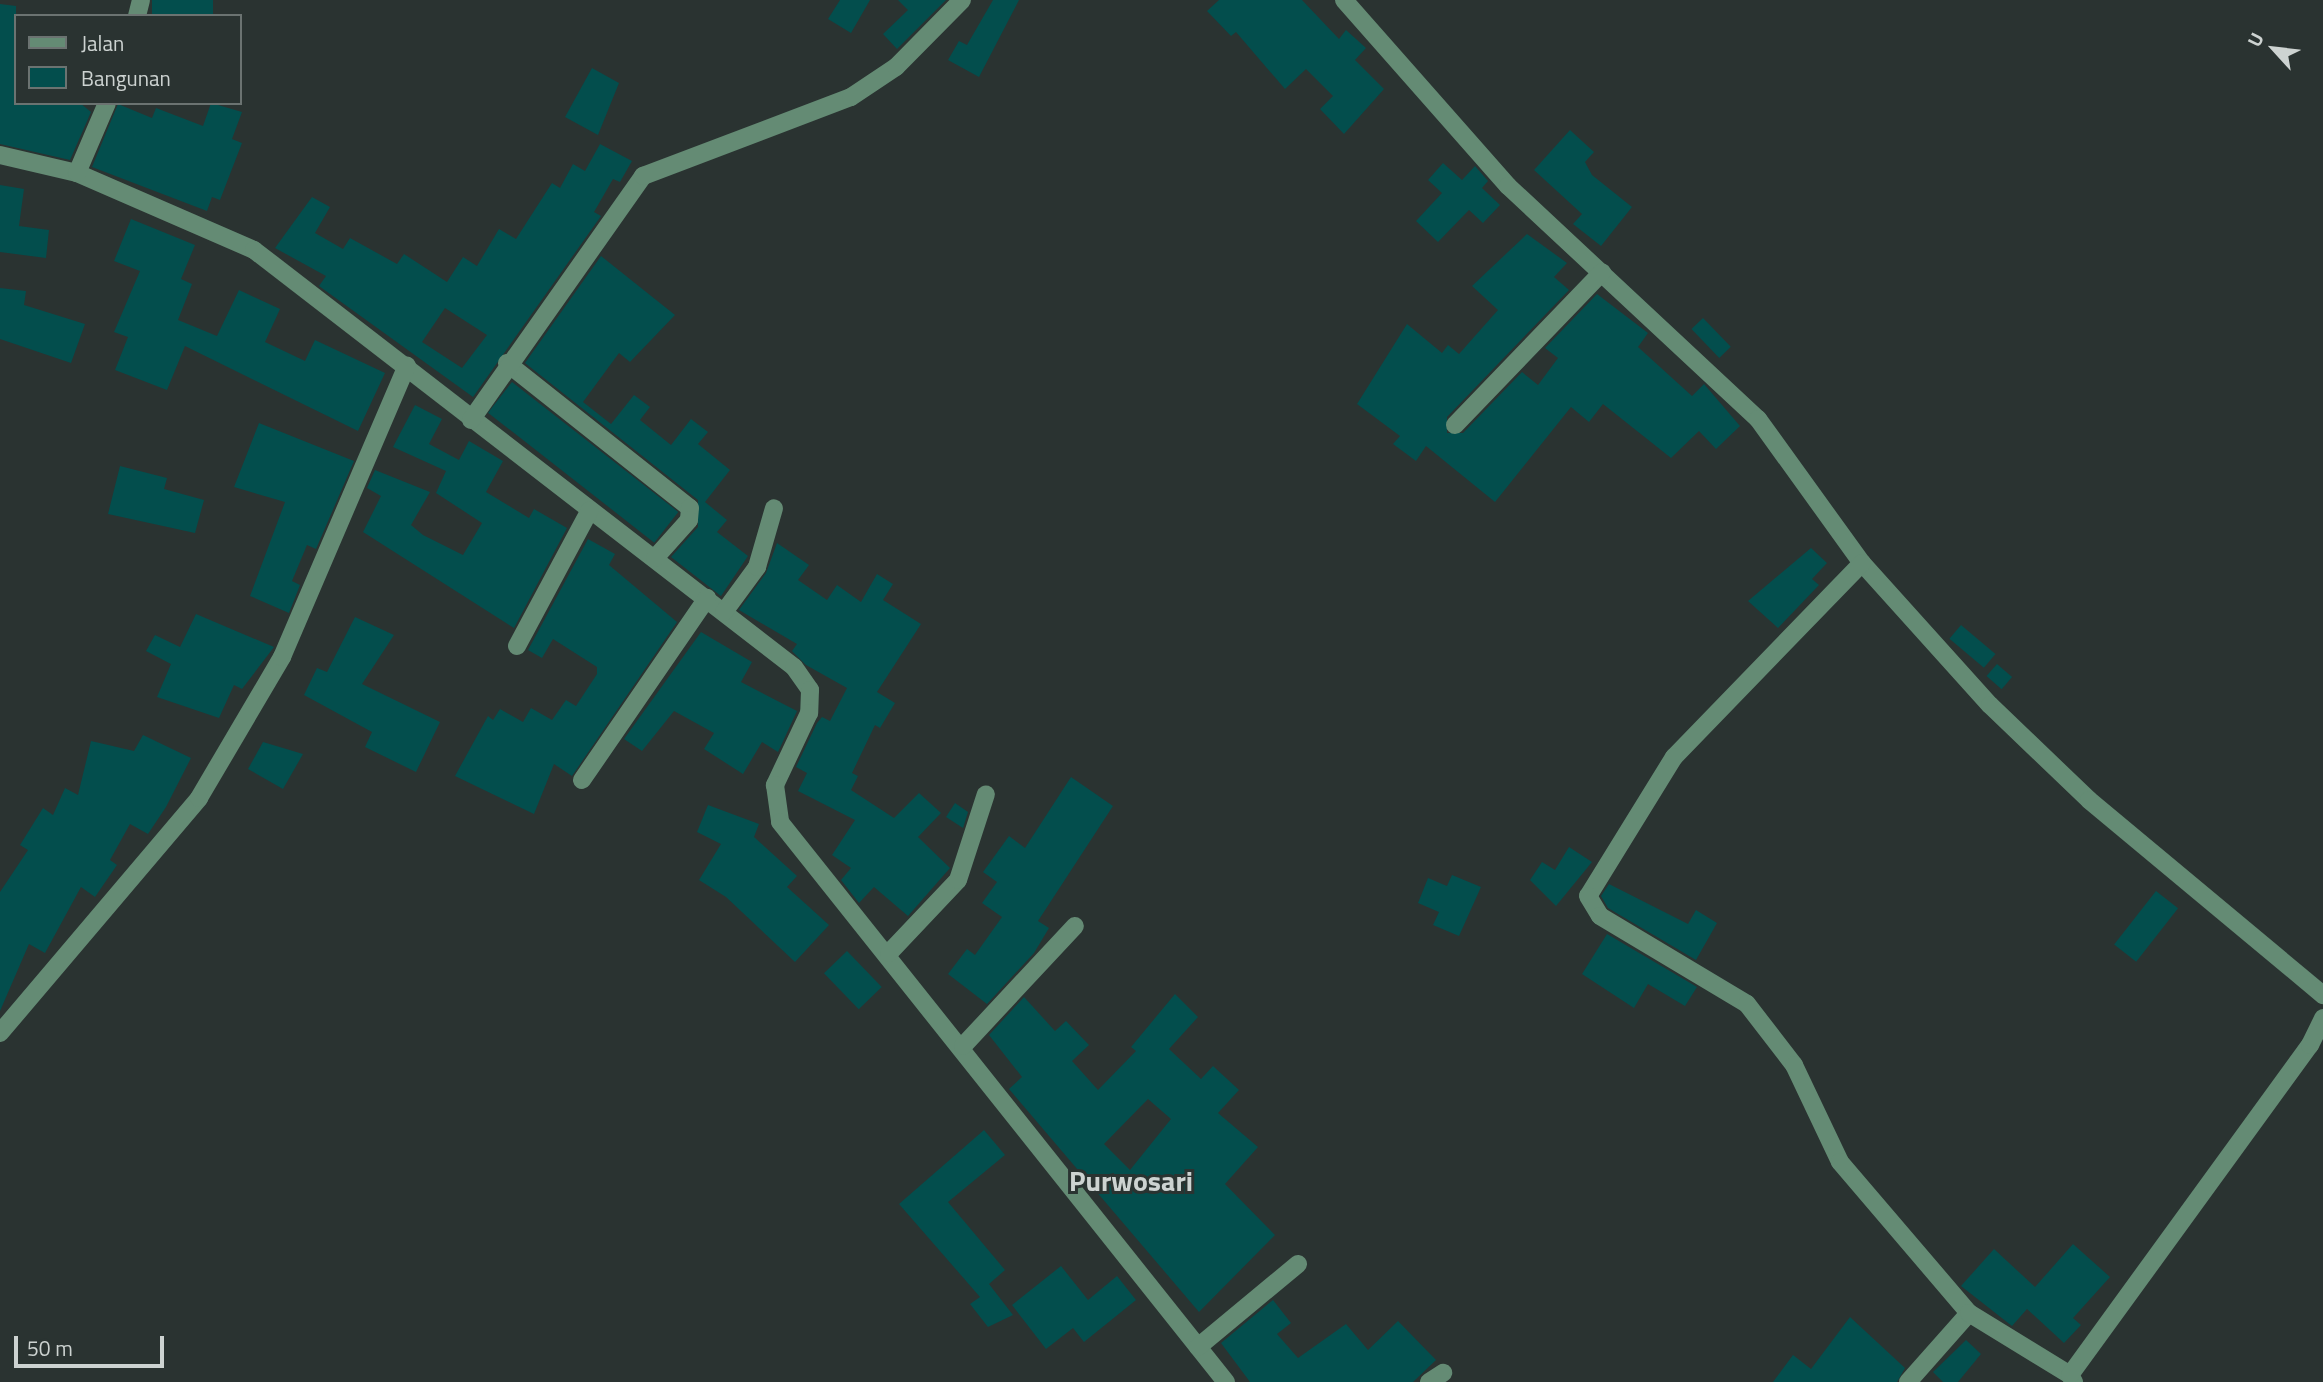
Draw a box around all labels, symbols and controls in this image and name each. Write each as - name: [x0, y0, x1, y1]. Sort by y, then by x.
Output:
- legend: [14, 14, 242, 105]
- north arrow: [2239, 14, 2309, 84]
- text: Jalan: [81, 27, 124, 59]
- text: U: [2239, 27, 2271, 51]
- text: Bangunan: [81, 62, 171, 94]
- district label: Purwosari: [1069, 1164, 1193, 1198]
- scale bar: [18, 1322, 168, 1366]
- text: 50 m: [27, 1332, 73, 1364]

